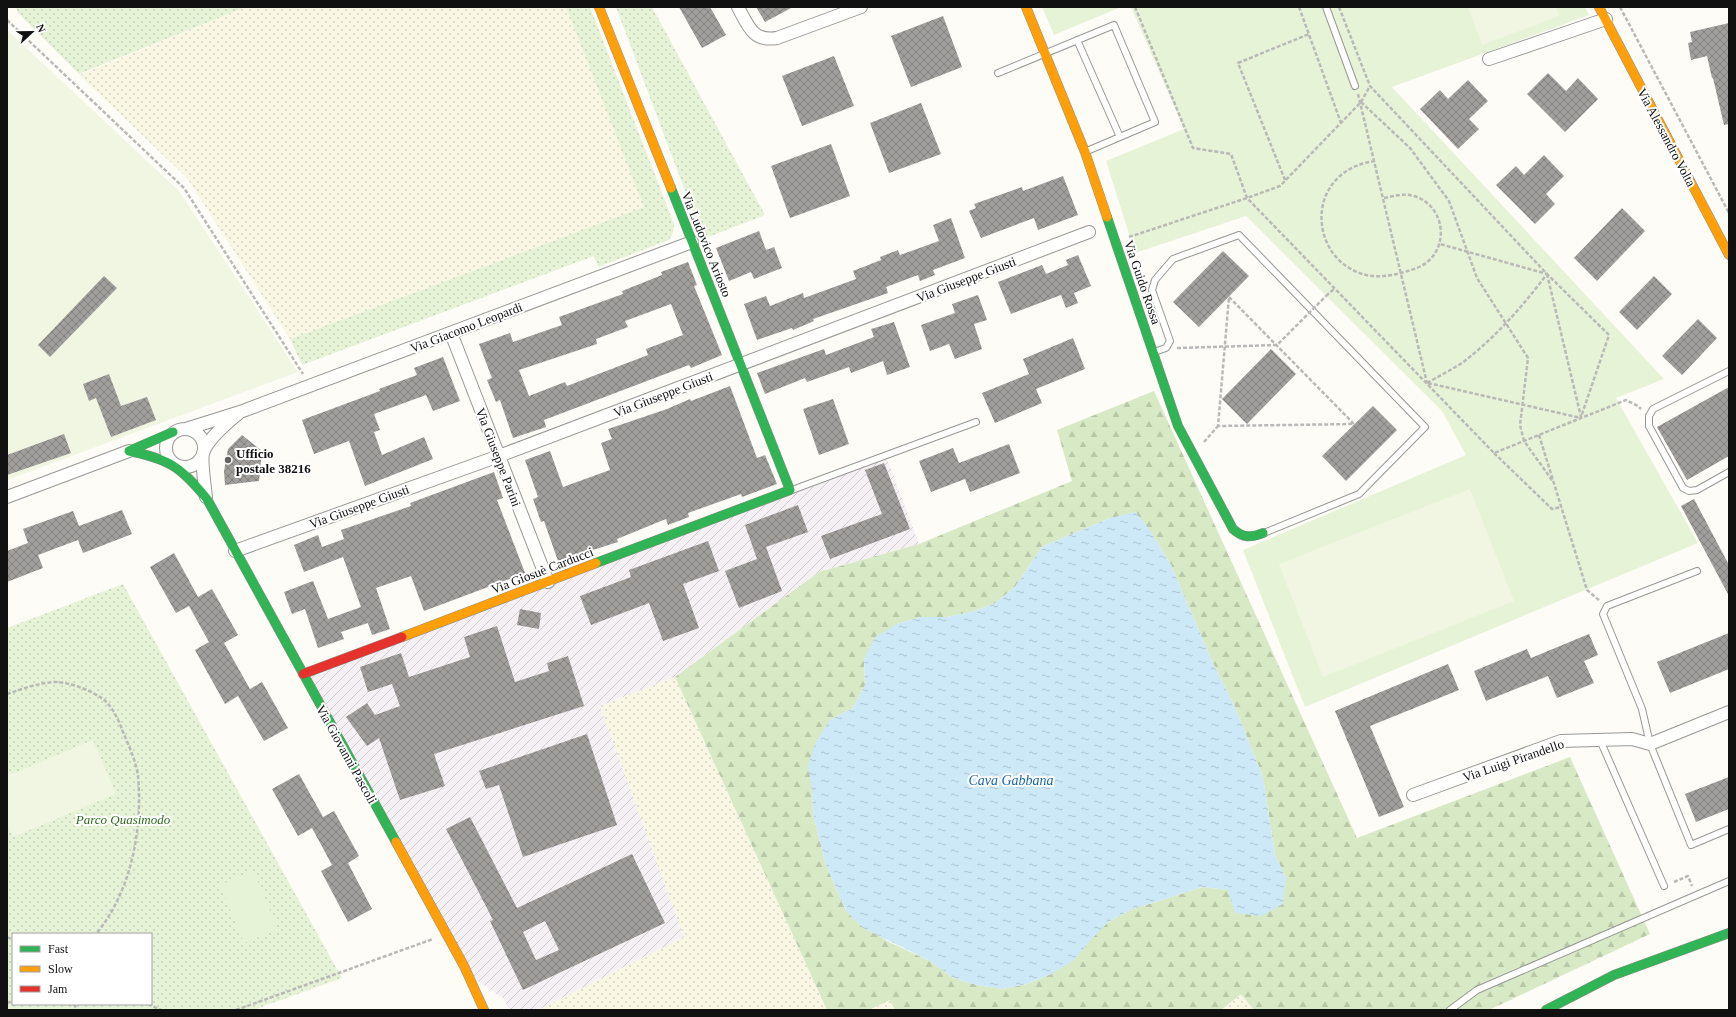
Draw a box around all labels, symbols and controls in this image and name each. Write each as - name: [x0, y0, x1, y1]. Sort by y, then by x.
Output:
- north arrow: [12, 12, 52, 52]
- text: N: [34, 22, 48, 34]
- street label: Via Alessandro Volta: [1634, 85, 1699, 189]
- street label: Via Ludovico Ariosto: [678, 189, 735, 299]
- street label: Via Guido Rossa: [1121, 238, 1164, 326]
- street label: Via Giuseppe Giusti: [914, 253, 1018, 305]
- street label: Via Giacomo Leopardi: [408, 299, 525, 356]
- street label: Via Giuseppe Giusti: [611, 368, 715, 420]
- street label: Via Giuseppe Parini: [473, 406, 524, 509]
- place label: Ufficio postale 38216: [236, 446, 311, 476]
- marker: Ufficio postale 38216: [223, 455, 233, 465]
- street label: Via Giuseppe Giusti: [307, 481, 412, 532]
- street label: Via Giosuè Carducci: [489, 544, 596, 597]
- street label: Via Giovanni Pascoli: [313, 702, 380, 807]
- street label: Via Luigi Pirandello: [1461, 736, 1566, 785]
- water label: Cava Gabbana: [968, 773, 1054, 788]
- park label: Parco Quasimodo: [75, 812, 171, 827]
- legend: [12, 933, 152, 1005]
- text: Fast: [48, 942, 69, 956]
- text: Slow: [48, 962, 73, 976]
- text: Jam: [48, 982, 68, 996]

